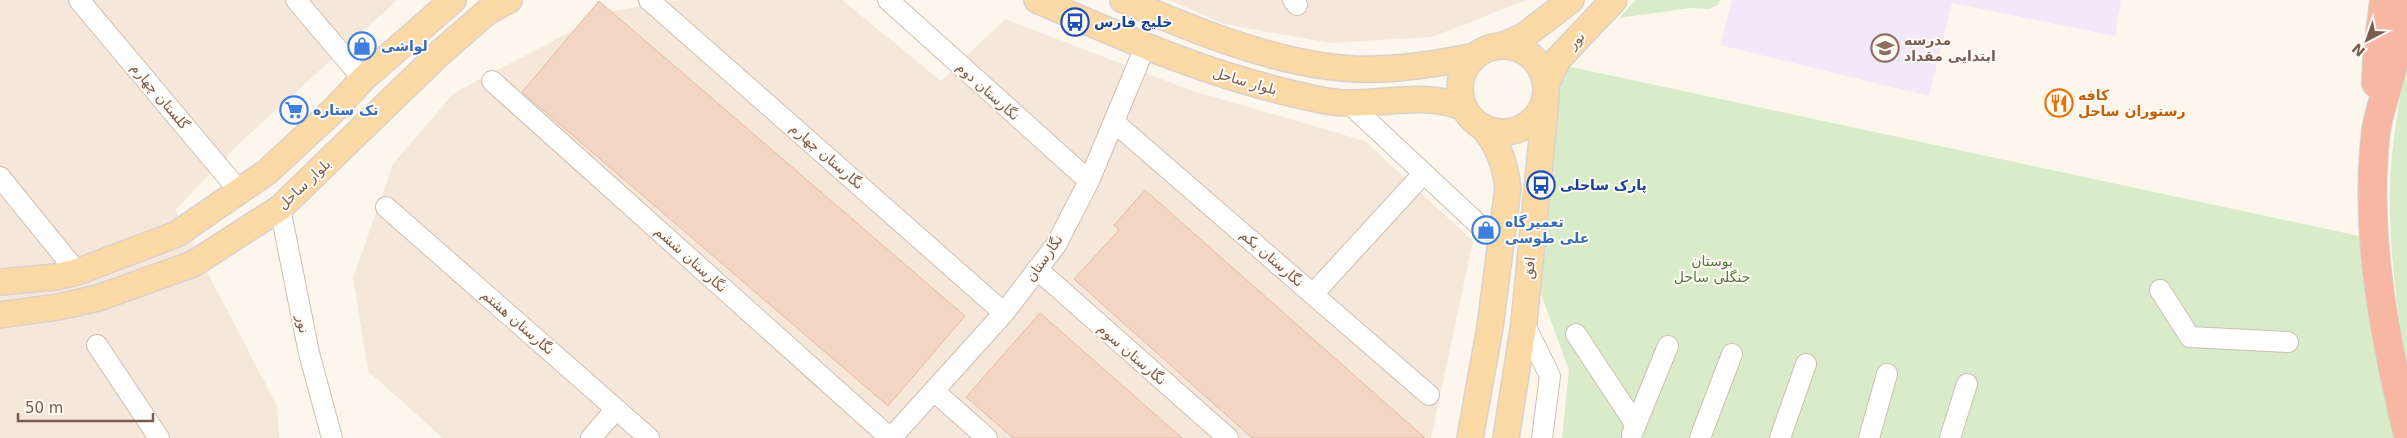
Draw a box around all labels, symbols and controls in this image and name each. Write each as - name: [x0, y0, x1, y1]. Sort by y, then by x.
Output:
- bus stop icon: خلیج فارس: [1060, 7, 1090, 37]
- place label: خلیج فارس: [1094, 14, 1172, 31]
- north arrow: [2342, 15, 2392, 65]
- street label: نور: [1563, 28, 1589, 53]
- shop icon: لواشی: [347, 31, 377, 61]
- place label: مدرسه ابتدایی مقداد: [1904, 32, 1996, 64]
- school or university icon: مدرسه ابتدایی مقداد: [1870, 33, 1900, 63]
- place label: لواشی: [381, 38, 428, 55]
- text: N: [2349, 40, 2368, 60]
- street label: نگارستان دوم: [953, 59, 1023, 124]
- street label: گلستان چهارم: [127, 60, 193, 133]
- street label: بلوار ساحل: [1211, 64, 1279, 99]
- place label: کافه رستوران ساحل: [2078, 87, 2186, 120]
- restaurant icon: کافه رستوران ساحل: [2044, 88, 2074, 118]
- supermarket icon: تک ستاره: [279, 95, 309, 125]
- place label: تک ستاره: [313, 102, 379, 118]
- street label: نگارستان چهارم: [786, 120, 867, 193]
- street label: بلوار ساحل: [274, 156, 334, 213]
- bus stop icon: پارک ساحلی: [1526, 170, 1556, 200]
- place label: پارک ساحلی: [1560, 177, 1647, 194]
- place label: تعمیرگاه علی طوسی: [1505, 214, 1589, 247]
- shop icon: تعمیرگاه علی طوسی: [1471, 215, 1501, 245]
- street label: نگارستان ششم: [651, 223, 730, 296]
- street label: نگارستان یکم: [1236, 226, 1307, 291]
- street label: نگارستان: [1022, 232, 1067, 285]
- park label: بوستان جنگلی ساحل: [1674, 253, 1750, 285]
- street label: افق: [1520, 256, 1539, 280]
- street label: نگارستان هشتم: [478, 286, 558, 359]
- street label: نور: [292, 313, 313, 334]
- street label: نگارستان سوم: [1094, 320, 1169, 389]
- scale bar: [18, 390, 152, 422]
- text: 50 m: [25, 399, 63, 417]

